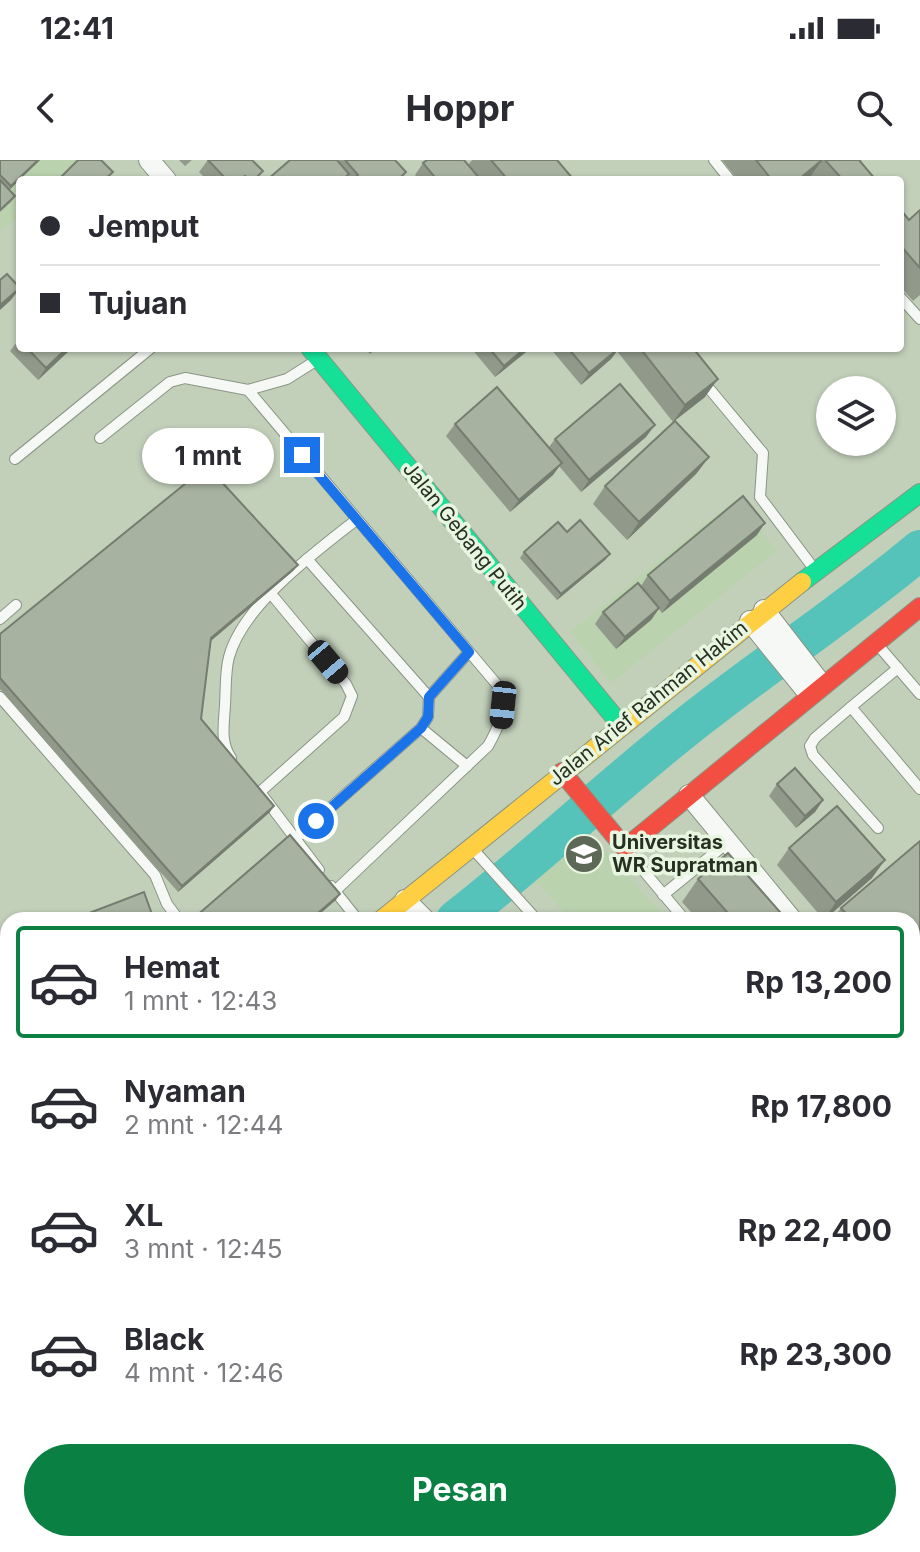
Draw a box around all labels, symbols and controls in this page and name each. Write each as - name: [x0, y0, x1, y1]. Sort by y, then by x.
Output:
- text: 12:41: [40, 10, 114, 46]
- icon: back: [24, 86, 68, 130]
- text: Hoppr: [405, 86, 515, 130]
- icon: search: [852, 86, 896, 130]
- text: Jemput: [88, 208, 199, 244]
- text: Tujuan: [88, 285, 187, 321]
- map controls: [816, 376, 896, 456]
- button: layers: [816, 376, 896, 456]
- callout: 1 mnt: [142, 427, 274, 483]
- route end: [284, 437, 320, 473]
- text: 1 mnt: [175, 440, 241, 471]
- street label: Jalan Gebang Putih: [398, 457, 532, 615]
- street label: Jalan Arief Rahman Hakim: [544, 615, 752, 791]
- car: [303, 636, 353, 688]
- car: [489, 680, 517, 730]
- route start: [298, 803, 334, 839]
- place label: Universitas WR Supratman: [612, 830, 758, 877]
- school or university icon: Universitas WR Supratman: [563, 833, 605, 875]
- icon: car: [28, 946, 100, 1018]
- text: Hemat: [124, 949, 220, 985]
- text: Rp 13,200: [745, 964, 892, 1000]
- text: 1 mnt · 12:43: [124, 985, 277, 1016]
- icon: car: [28, 1070, 100, 1142]
- text: Nyaman: [124, 1073, 246, 1109]
- text: Rp 17,800: [750, 1088, 892, 1124]
- text: 2 mnt · 12:44: [124, 1109, 283, 1140]
- icon: car: [28, 1194, 100, 1266]
- text: XL: [124, 1197, 163, 1233]
- text: Rp 22,400: [738, 1212, 892, 1248]
- text: 3 mnt · 12:45: [124, 1233, 283, 1264]
- icon: car: [28, 1318, 100, 1390]
- text: Black: [124, 1321, 204, 1357]
- text: Rp 23,300: [739, 1336, 892, 1372]
- text: 4 mnt · 12:46: [124, 1357, 284, 1388]
- button: Pesan: [24, 1444, 896, 1536]

